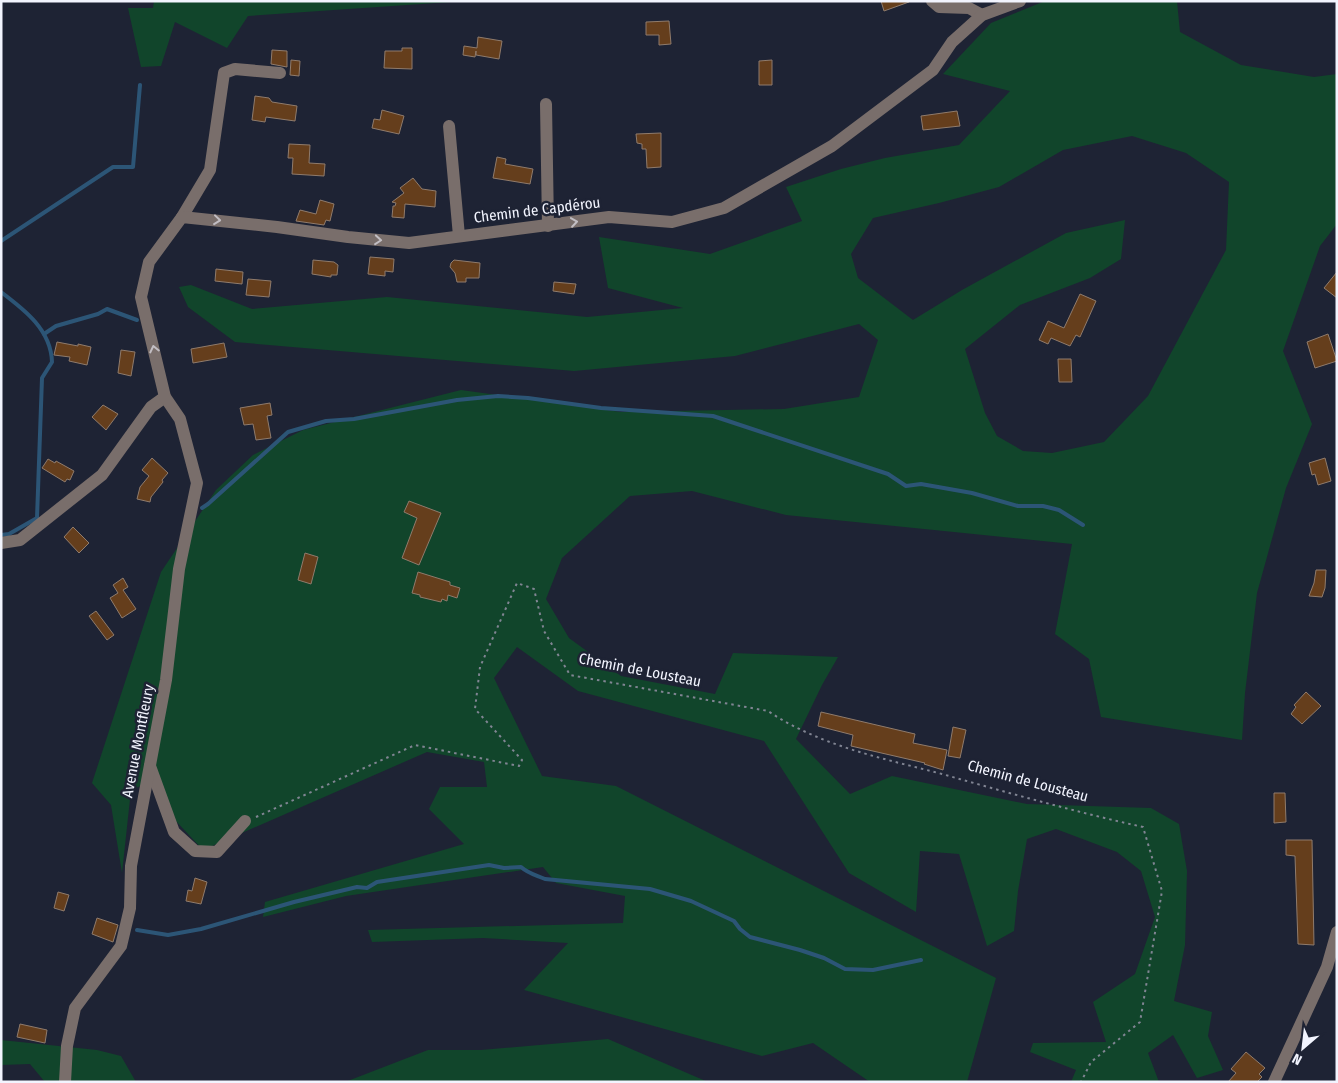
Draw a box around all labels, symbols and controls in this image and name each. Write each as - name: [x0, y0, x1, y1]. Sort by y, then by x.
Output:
- street label: Chemin de Capdérou: [473, 193, 601, 227]
- one-way arrow: [213, 215, 221, 226]
- one-way arrow: [570, 217, 578, 228]
- one-way arrow: [374, 234, 382, 245]
- one-way arrow: [149, 345, 160, 354]
- street label: Chemin de Lousteau: [577, 649, 703, 691]
- street label: Avenue Montfleury: [118, 682, 158, 799]
- street label: Chemin de Lousteau: [966, 756, 1090, 806]
- north arrow: [1278, 1023, 1328, 1073]
- text: N: [1289, 1050, 1305, 1069]

